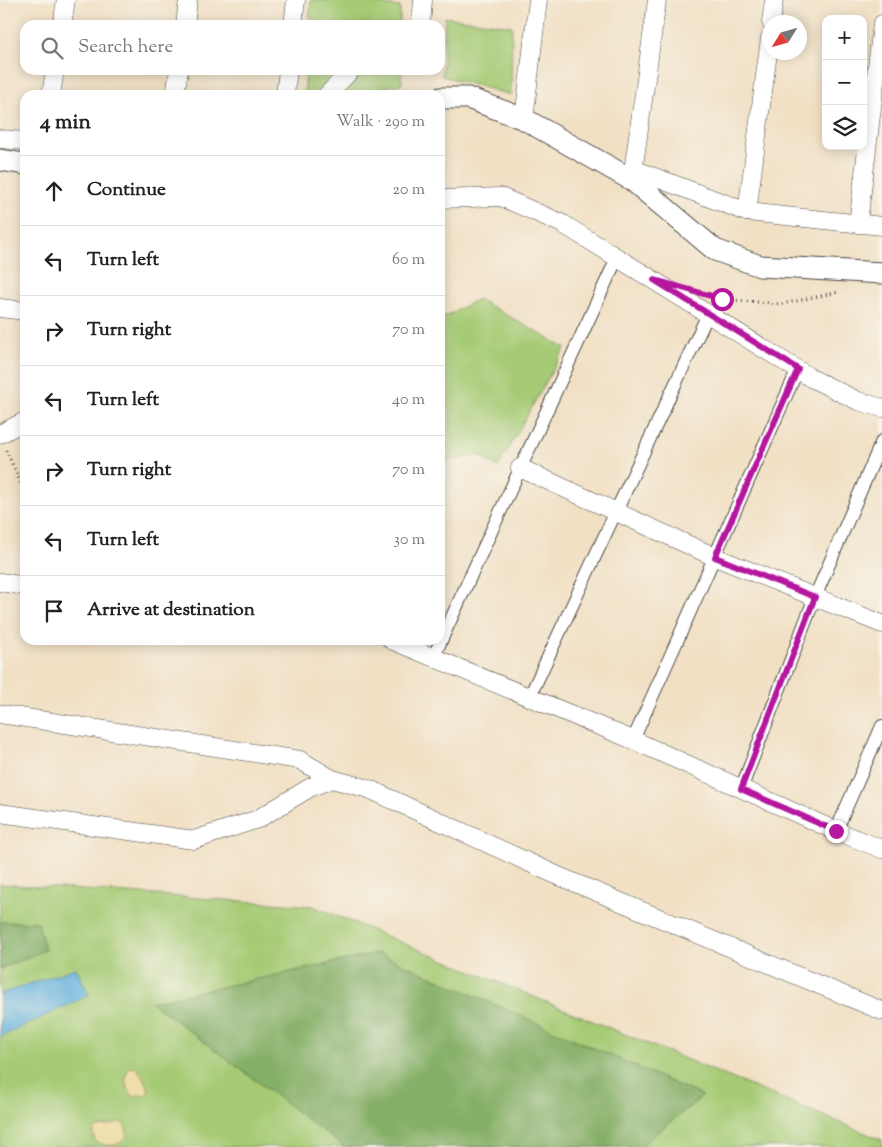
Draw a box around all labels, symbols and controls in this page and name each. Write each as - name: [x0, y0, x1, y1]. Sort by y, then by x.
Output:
- north arrow: [762, 15, 807, 60]
- map controls: [822, 15, 867, 150]
- button: +: [822, 15, 867, 60]
- search box: [20, 20, 445, 75]
- icon: search: [38, 34, 66, 62]
- text: Search here: [78, 34, 173, 61]
- button: −: [822, 60, 867, 105]
- button: layers: [822, 105, 867, 150]
- text: 4 min: [40, 108, 91, 138]
- text: Walk · 290 m: [336, 111, 425, 134]
- icon: ahead: [40, 177, 68, 205]
- text: Continue: [87, 177, 166, 204]
- text: 20 m: [392, 179, 425, 202]
- icon: left: [40, 247, 68, 275]
- text: Turn left: [87, 247, 159, 274]
- text: 60 m: [392, 249, 425, 272]
- route start: [711, 288, 734, 311]
- icon: right: [40, 317, 68, 345]
- text: Turn right: [87, 317, 171, 344]
- text: 70 m: [392, 319, 425, 342]
- icon: left: [40, 387, 68, 415]
- text: Turn left: [87, 387, 159, 414]
- text: 40 m: [392, 389, 425, 412]
- icon: right: [40, 457, 68, 485]
- text: Turn right: [87, 457, 171, 484]
- text: 70 m: [392, 459, 425, 482]
- icon: left: [40, 527, 68, 555]
- text: Turn left: [87, 527, 159, 554]
- text: 30 m: [394, 529, 425, 552]
- icon: arrive: [40, 597, 68, 625]
- text: Arrive at destination: [87, 597, 255, 624]
- route end: [825, 820, 848, 843]

